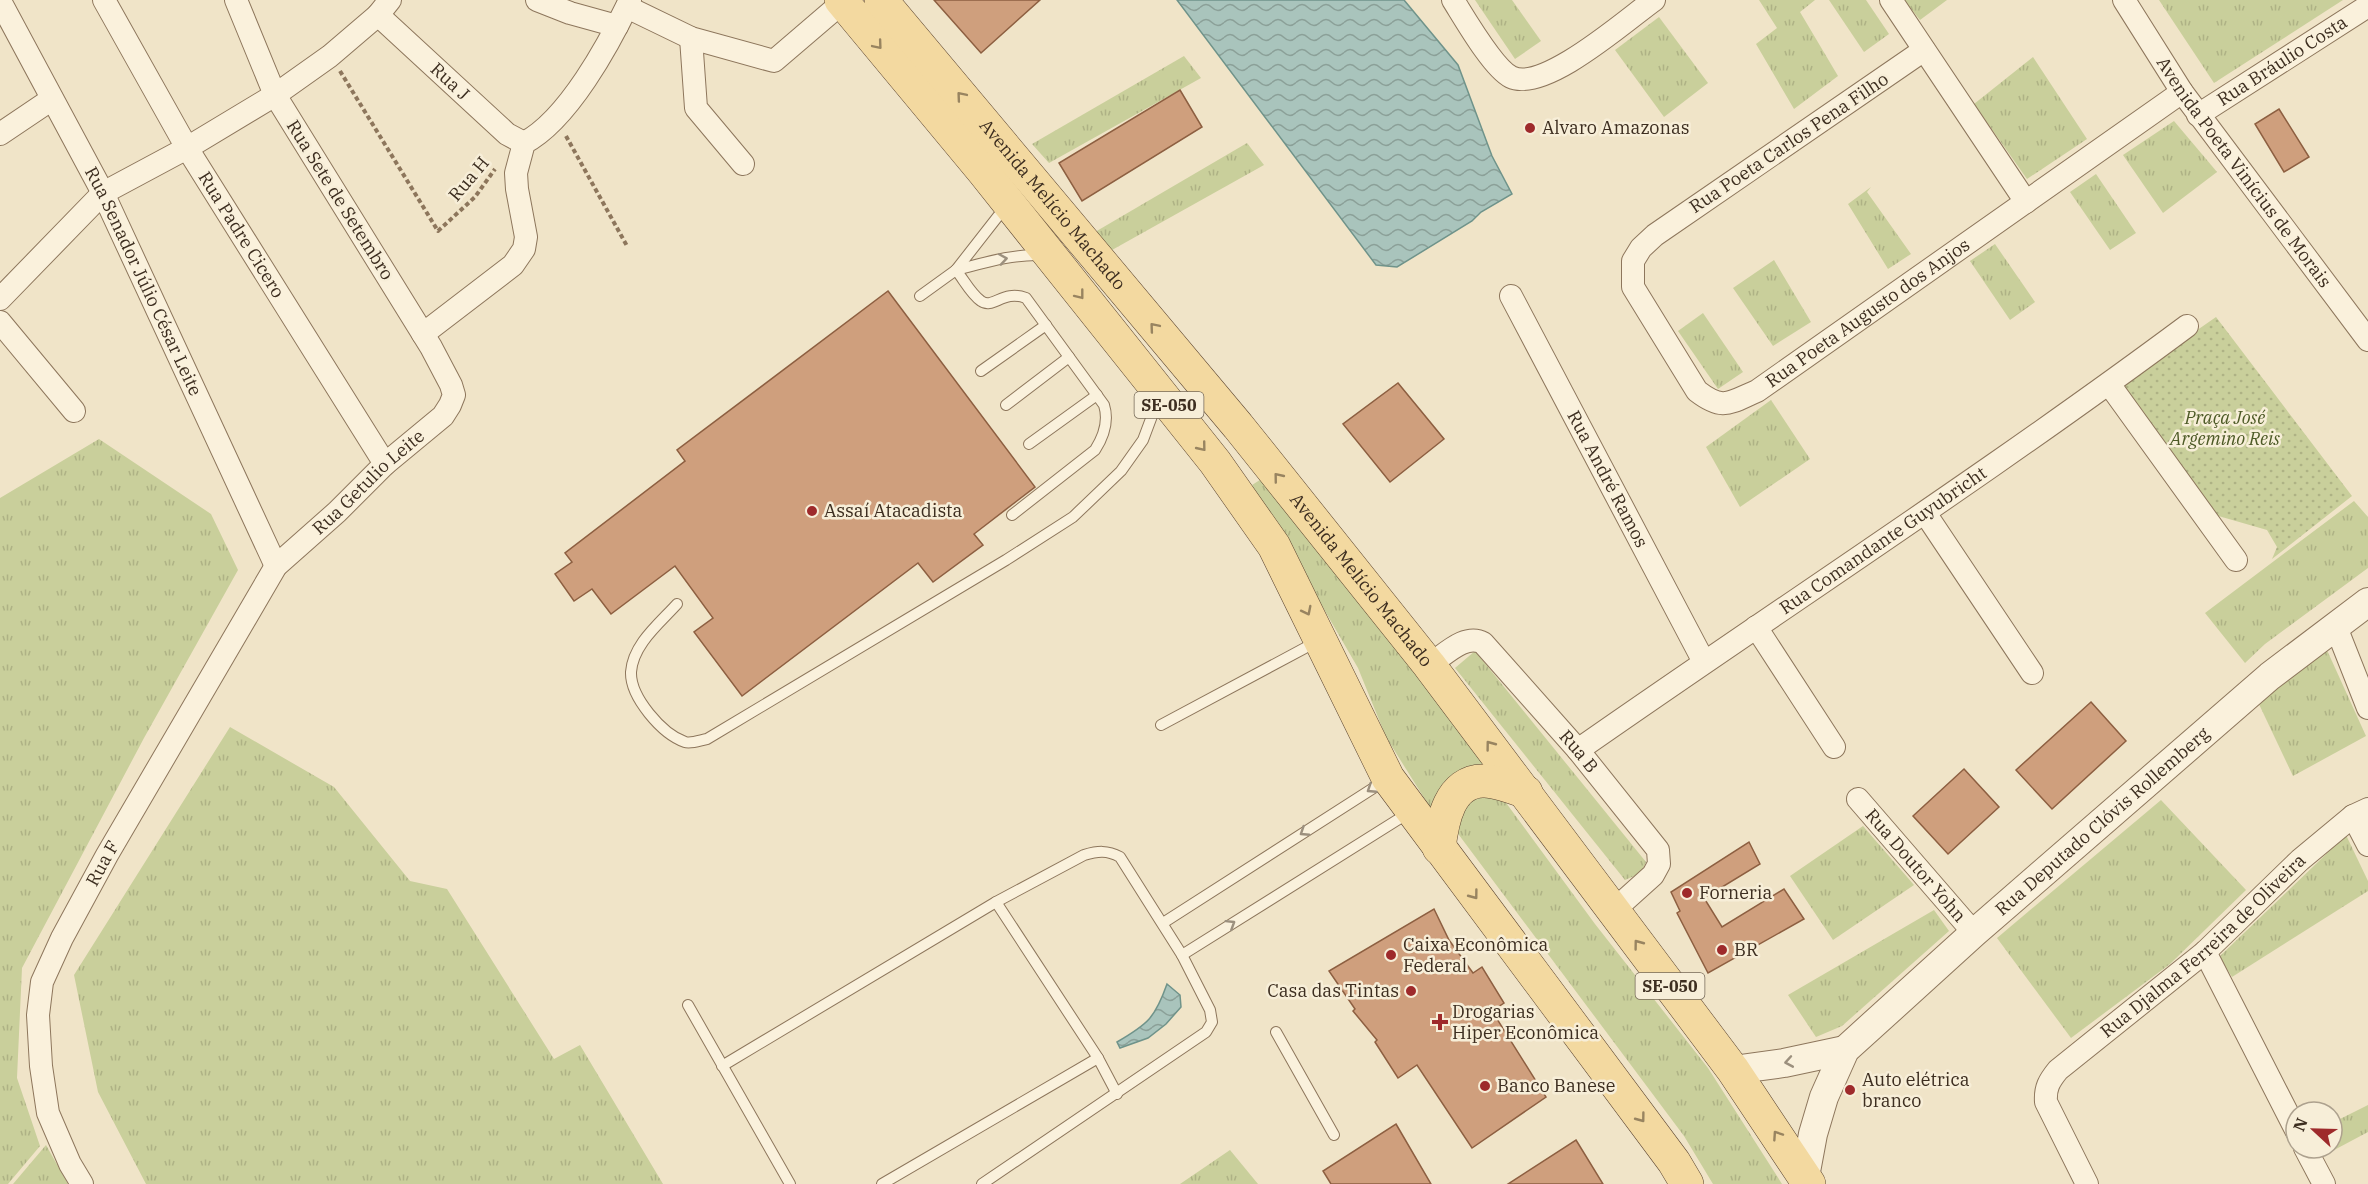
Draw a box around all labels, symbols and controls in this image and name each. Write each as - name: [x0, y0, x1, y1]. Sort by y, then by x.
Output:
- street label: Rua Bráulio Costa: [2213, 10, 2351, 111]
- one-way arrow: [871, 38, 882, 49]
- street label: Avenida Poeta Vinícius de Morais: [2152, 52, 2337, 292]
- street label: Rua J: [426, 57, 475, 105]
- street label: Rua Poeta Carlos Pena Filho: [1685, 67, 1893, 218]
- one-way arrow: [958, 92, 969, 103]
- street label: Avenida Melício Machado: [975, 114, 1131, 294]
- street label: Rua Sete de Setembro: [282, 115, 399, 284]
- place label: Alvaro Amazonas: [1542, 116, 1690, 139]
- marker: Alvaro Amazonas: [1523, 121, 1537, 135]
- street label: Rua H: [443, 152, 494, 206]
- street label: Rua Senador Júlio César Leite: [80, 162, 208, 399]
- street label: Rua Padre Cicero: [193, 167, 290, 302]
- street label: Rua Poeta Augusto dos Anjos: [1761, 233, 1974, 392]
- one-way arrow: [997, 253, 1007, 266]
- one-way arrow: [1073, 288, 1084, 299]
- one-way arrow: [1150, 323, 1161, 334]
- road number: SE-050: [1134, 392, 1204, 418]
- street label: Rua André Ramos: [1562, 406, 1654, 551]
- park label: Praça José Argemino Reis: [2169, 406, 2280, 450]
- street label: Rua Getulio Leite: [307, 424, 429, 540]
- one-way arrow: [1195, 440, 1206, 451]
- street label: Rua Comandante Guyubricht: [1775, 461, 1991, 619]
- one-way arrow: [1275, 473, 1286, 484]
- street label: Avenida Melício Machado: [1285, 488, 1438, 671]
- place label: Assaí Atacadista: [824, 499, 962, 522]
- marker: Assaí Atacadista: [805, 504, 819, 518]
- one-way arrow: [1299, 604, 1311, 615]
- street label: Rua Deputado Clóvis Rollemberg: [1990, 722, 2214, 921]
- street label: Rua B: [1554, 725, 1604, 777]
- one-way arrow: [1487, 741, 1498, 752]
- one-way arrow: [1367, 782, 1377, 794]
- street label: Rua Doutor Yohn: [1860, 804, 1971, 927]
- one-way arrow: [1300, 825, 1310, 837]
- street label: Rua F: [80, 836, 124, 890]
- street label: Rua Djalma Ferreira de Oliveira: [2096, 849, 2310, 1042]
- place label: Forneria: [1699, 881, 1772, 904]
- marker: Forneria: [1680, 886, 1694, 900]
- one-way arrow: [1466, 888, 1477, 899]
- one-way arrow: [1224, 920, 1235, 931]
- place label: Caixa Econômica Federal: [1403, 933, 1548, 977]
- place label: BR: [1734, 938, 1758, 961]
- one-way arrow: [1634, 939, 1645, 950]
- marker: BR: [1715, 943, 1729, 957]
- marker: Caixa Econômica Federal: [1384, 948, 1398, 962]
- road number: SE-050: [1636, 973, 1704, 999]
- place label: Casa das Tintas: [1267, 979, 1399, 1002]
- marker: Casa das Tintas: [1404, 984, 1418, 998]
- place label: Drogarias Hiper Econômica: [1452, 1000, 1599, 1044]
- marker: Drogarias Hiper Econômica: [1433, 1015, 1447, 1029]
- one-way arrow: [1785, 1055, 1794, 1067]
- place label: Auto elétrica branco: [1862, 1068, 1970, 1112]
- place label: Banco Banese: [1497, 1074, 1615, 1097]
- marker: Banco Banese: [1478, 1079, 1492, 1093]
- marker: Auto elétrica branco: [1843, 1083, 1857, 1097]
- north arrow: [2284, 1100, 2344, 1160]
- one-way arrow: [1634, 1112, 1645, 1123]
- text: N: [2288, 1115, 2312, 1134]
- one-way arrow: [1773, 1131, 1784, 1142]

